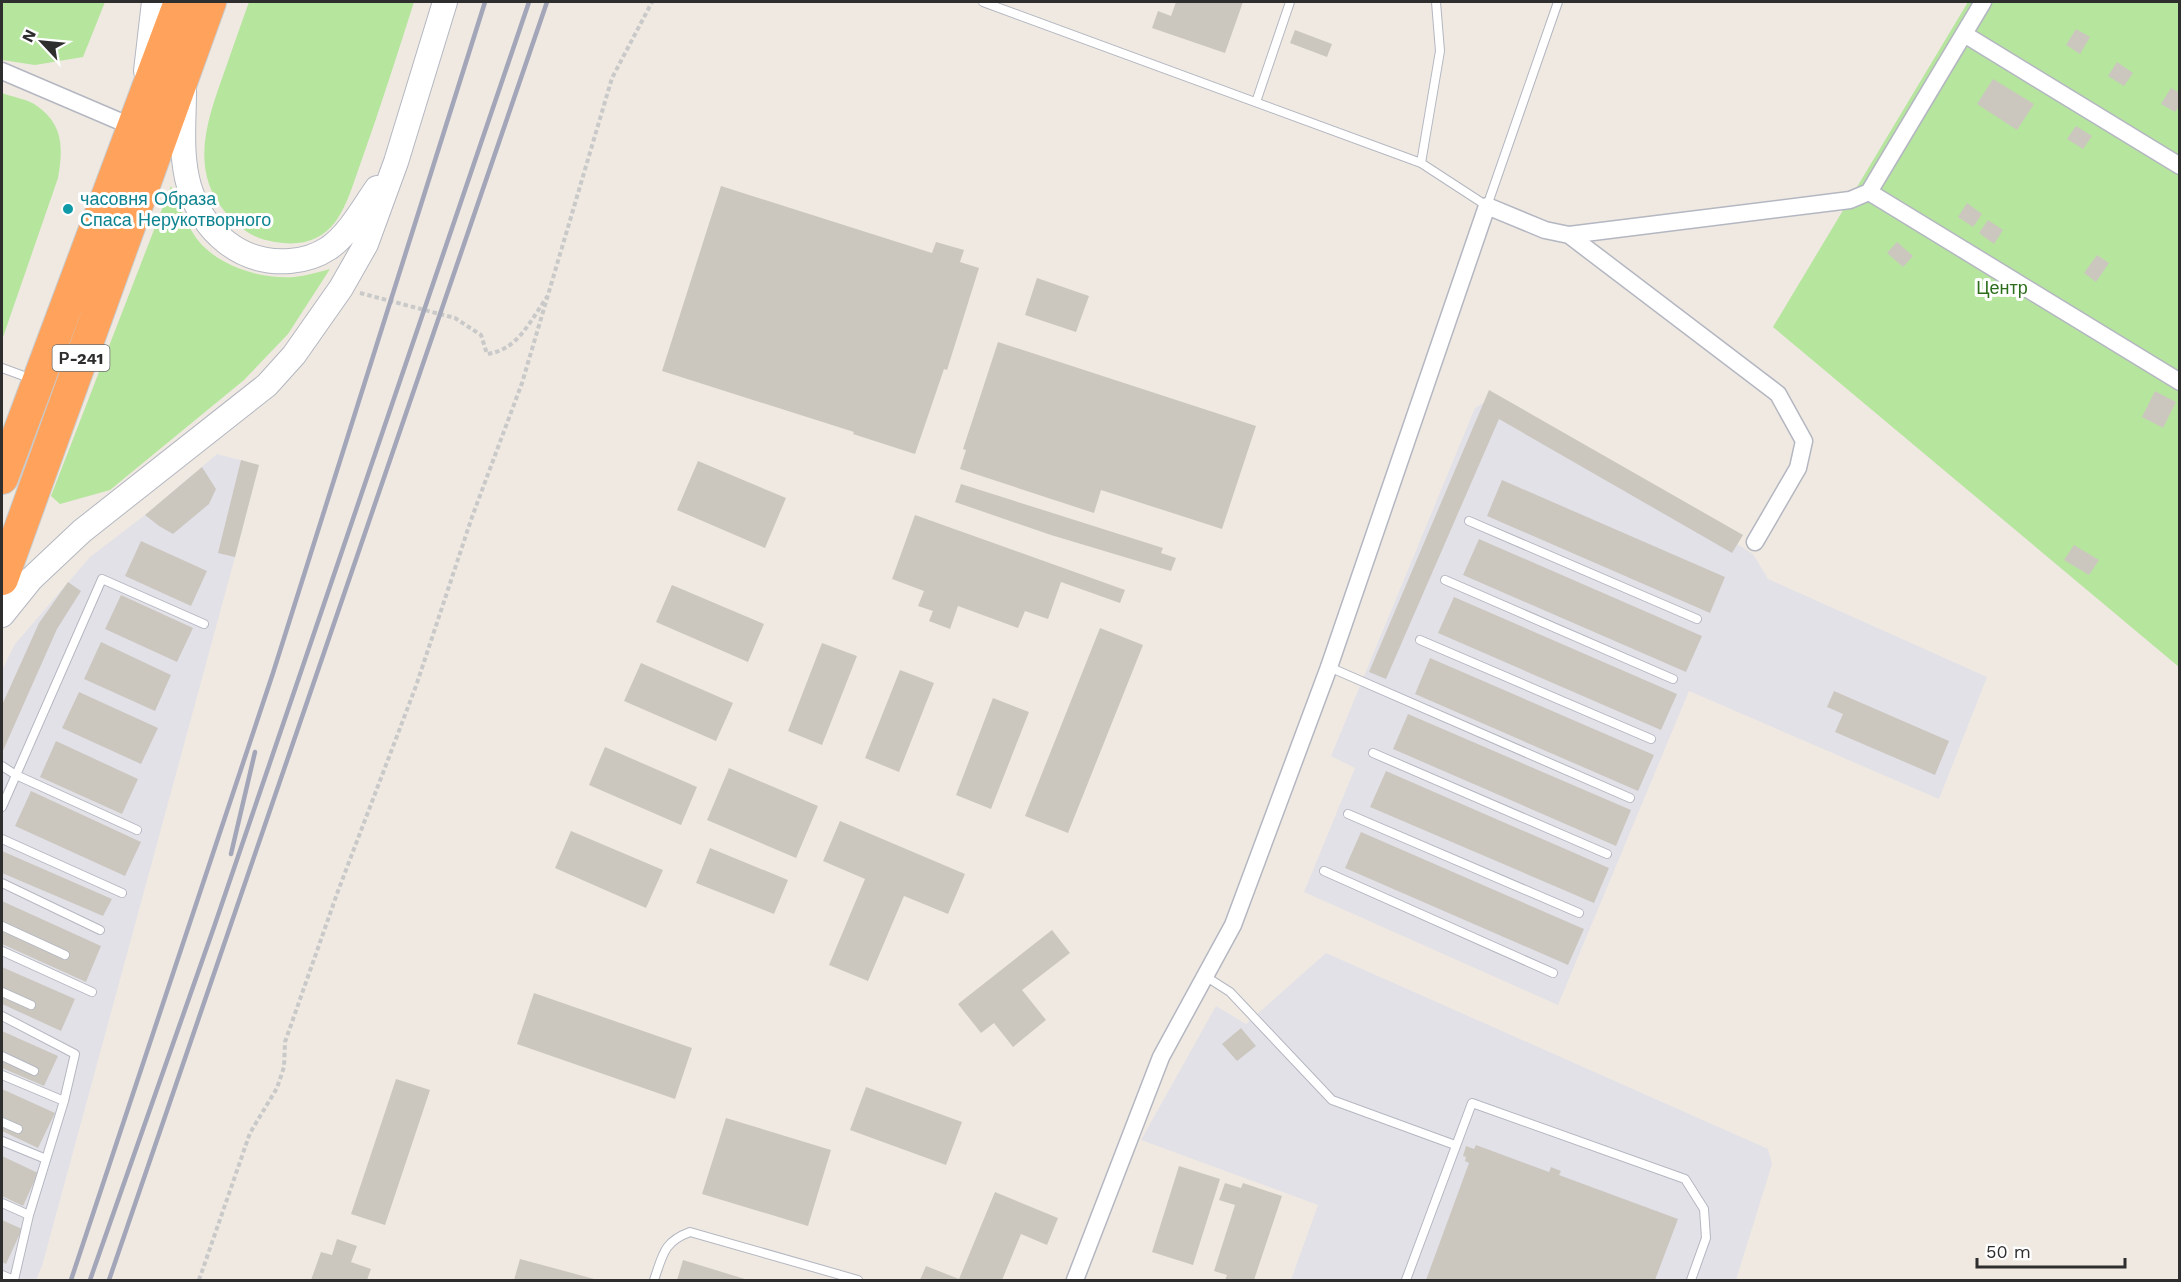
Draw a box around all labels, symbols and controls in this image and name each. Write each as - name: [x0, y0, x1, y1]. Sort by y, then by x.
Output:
- north arrow: [12, 12, 72, 72]
- text: N: [18, 26, 40, 45]
- place label: часовня Образа Спаса Нерукотворного: [80, 188, 271, 230]
- marker: часовня Образа Спаса Нерукотворного: [61, 202, 75, 216]
- park label: Центр: [1976, 277, 2028, 298]
- road number: Р-241: [52, 345, 110, 371]
- scale bar: [1977, 1231, 2126, 1269]
- text: 50 m: [1986, 1241, 2031, 1262]

